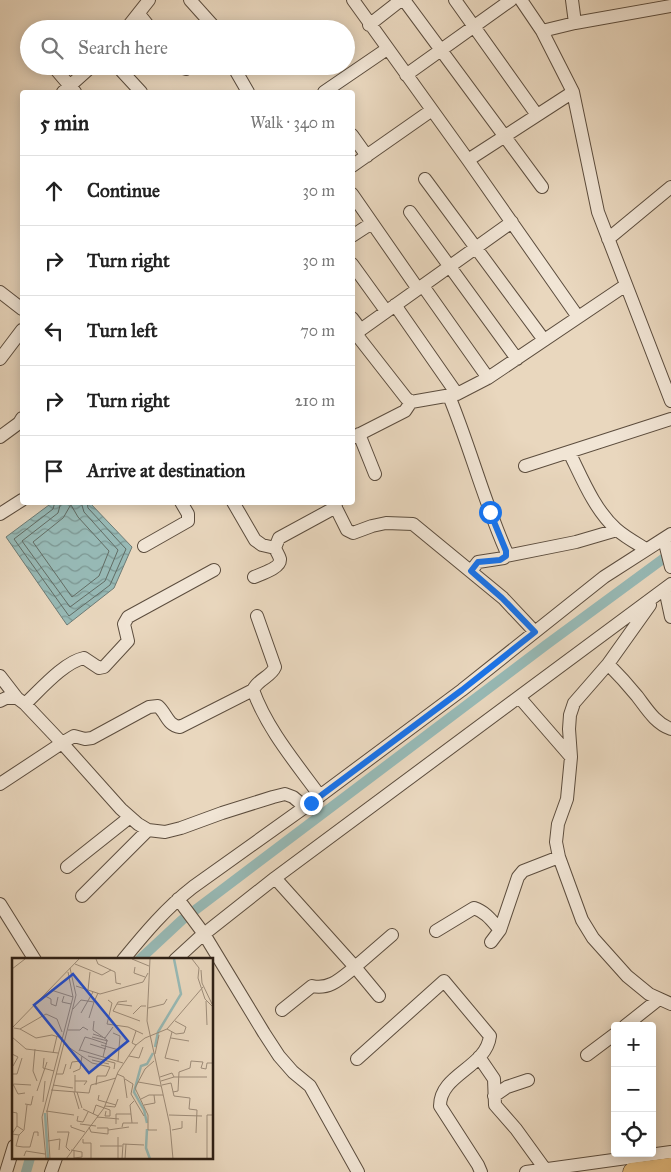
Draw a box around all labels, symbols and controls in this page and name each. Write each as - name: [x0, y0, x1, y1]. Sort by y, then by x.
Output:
- search box: [20, 20, 355, 75]
- icon: search: [38, 34, 66, 62]
- text: Search here: [78, 36, 168, 59]
- text: 5 min: [40, 110, 89, 136]
- text: Walk · 340 m: [250, 113, 335, 132]
- icon: ahead: [40, 177, 68, 205]
- text: Continue: [87, 179, 160, 202]
- text: 30 m: [302, 181, 335, 200]
- icon: right: [40, 247, 68, 275]
- text: Turn right: [87, 249, 170, 272]
- text: 30 m: [302, 251, 335, 270]
- icon: left: [40, 317, 68, 345]
- text: Turn left: [87, 319, 157, 342]
- text: 70 m: [300, 321, 335, 340]
- icon: right: [40, 387, 68, 415]
- text: Turn right: [87, 389, 170, 412]
- text: 210 m: [295, 391, 335, 410]
- icon: arrive: [40, 457, 68, 485]
- text: Arrive at destination: [87, 459, 245, 482]
- route start: [479, 501, 502, 524]
- route end: [300, 792, 323, 815]
- inset map: [12, 958, 214, 1160]
- map controls: [611, 1022, 656, 1157]
- button: +: [611, 1022, 656, 1067]
- button: −: [611, 1067, 656, 1112]
- button: locate: [611, 1112, 656, 1157]

